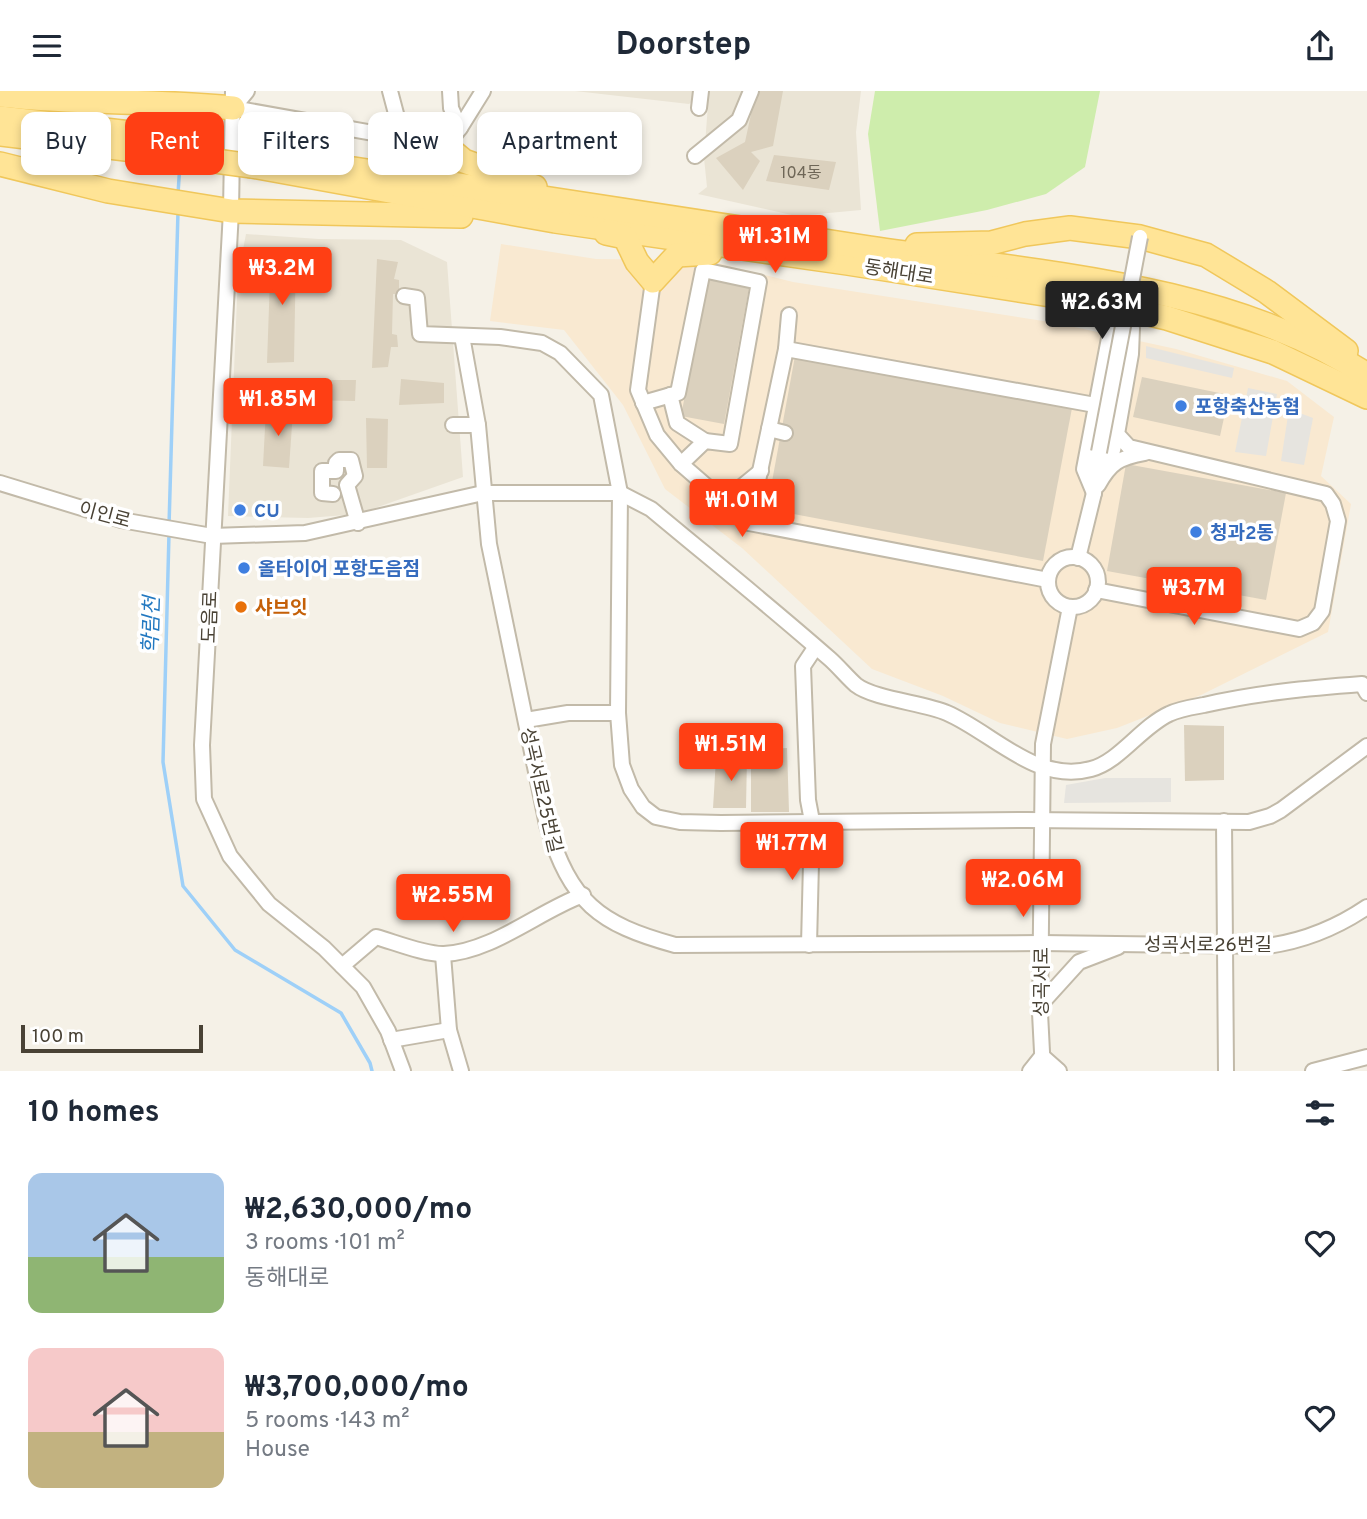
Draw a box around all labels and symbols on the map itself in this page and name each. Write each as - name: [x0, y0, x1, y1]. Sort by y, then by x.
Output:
- house number: 104동: [781, 164, 822, 184]
- pin: ₩1.31M: [718, 215, 832, 275]
- pin: ₩3.2M: [233, 247, 331, 307]
- street label: 동해대로: [862, 256, 935, 290]
- pin: ₩2.63M: [1045, 281, 1159, 341]
- pin: ₩1.85M: [221, 379, 335, 438]
- place label: 포항축산농협: [1195, 396, 1300, 420]
- marker: 포항축산농협: [1173, 398, 1189, 414]
- pin: ₩1.01M: [685, 479, 799, 539]
- street label: 이인로: [76, 498, 133, 534]
- place label: CU: [254, 500, 280, 524]
- marker: CU: [232, 502, 248, 518]
- place label: 청과2동: [1210, 522, 1274, 546]
- marker: 청과2동: [1188, 524, 1204, 540]
- place label: 올타이어 포항도음점: [258, 558, 420, 582]
- marker: 올타이어 포항도음점: [236, 560, 252, 576]
- pin: ₩3.7M: [1145, 567, 1243, 627]
- street label: 도음로: [198, 590, 224, 644]
- water label: 학림천: [138, 593, 167, 654]
- place label: 샤브잇: [255, 597, 307, 621]
- marker: 샤브잇: [233, 599, 249, 615]
- pin: ₩1.51M: [674, 723, 788, 783]
- street label: 성곡서로25번길: [514, 725, 566, 856]
- pin: ₩1.77M: [735, 823, 849, 882]
- pin: ₩2.06M: [966, 859, 1080, 919]
- pin: ₩2.55M: [396, 875, 510, 934]
- street label: 성곡서로26번길: [1144, 934, 1272, 958]
- street label: 성곡서로: [1031, 947, 1055, 1017]
- scale bar: [21, 1022, 203, 1054]

